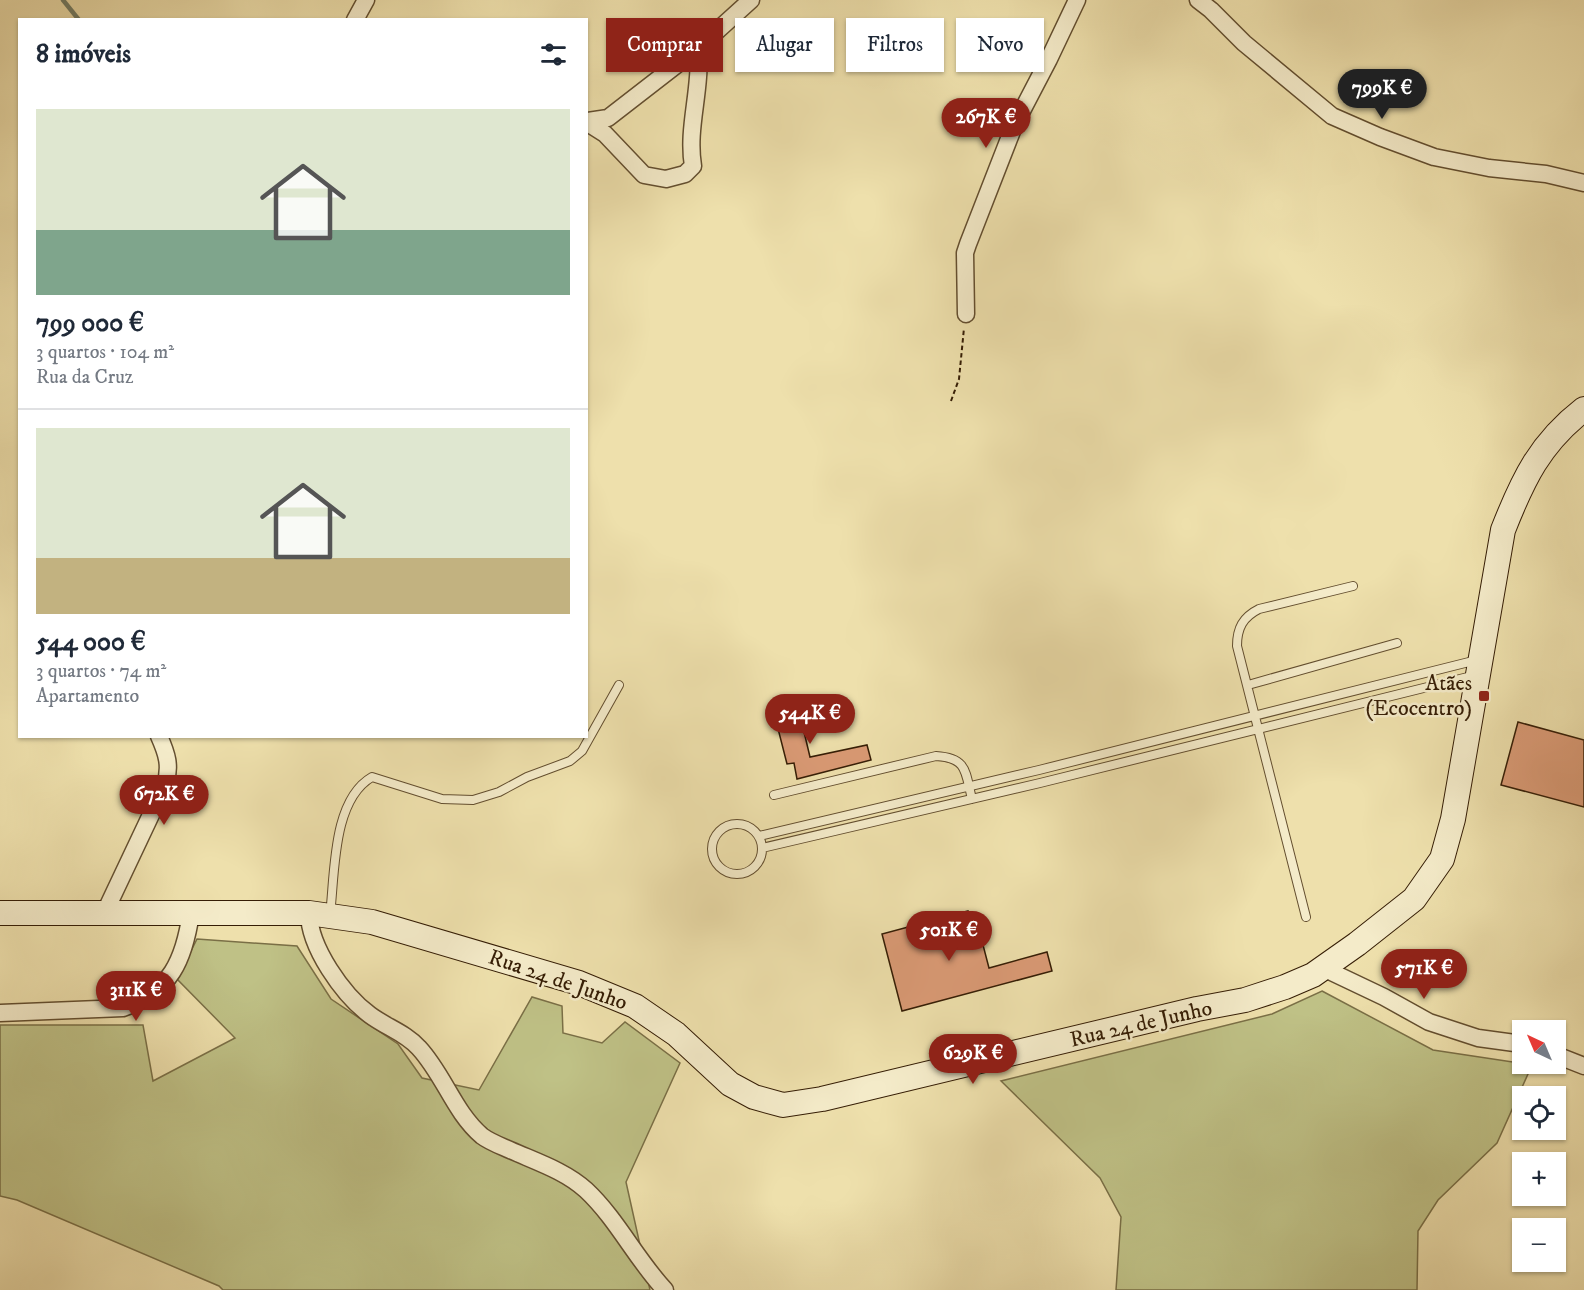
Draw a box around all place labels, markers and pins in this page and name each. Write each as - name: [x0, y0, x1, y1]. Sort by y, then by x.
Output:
- pin: 799K €: [1333, 69, 1431, 120]
- pin: 267K €: [937, 98, 1035, 149]
- place label: Atães (Ecocentro): [1366, 670, 1472, 722]
- marker: Atães (Ecocentro): [1477, 689, 1491, 703]
- pin: 544K €: [761, 694, 859, 745]
- pin: 672K €: [115, 775, 213, 826]
- pin: 501K €: [900, 911, 998, 962]
- pin: 571K €: [1375, 949, 1473, 1000]
- pin: 311K €: [87, 971, 185, 1022]
- pin: 629K €: [924, 1034, 1022, 1085]

